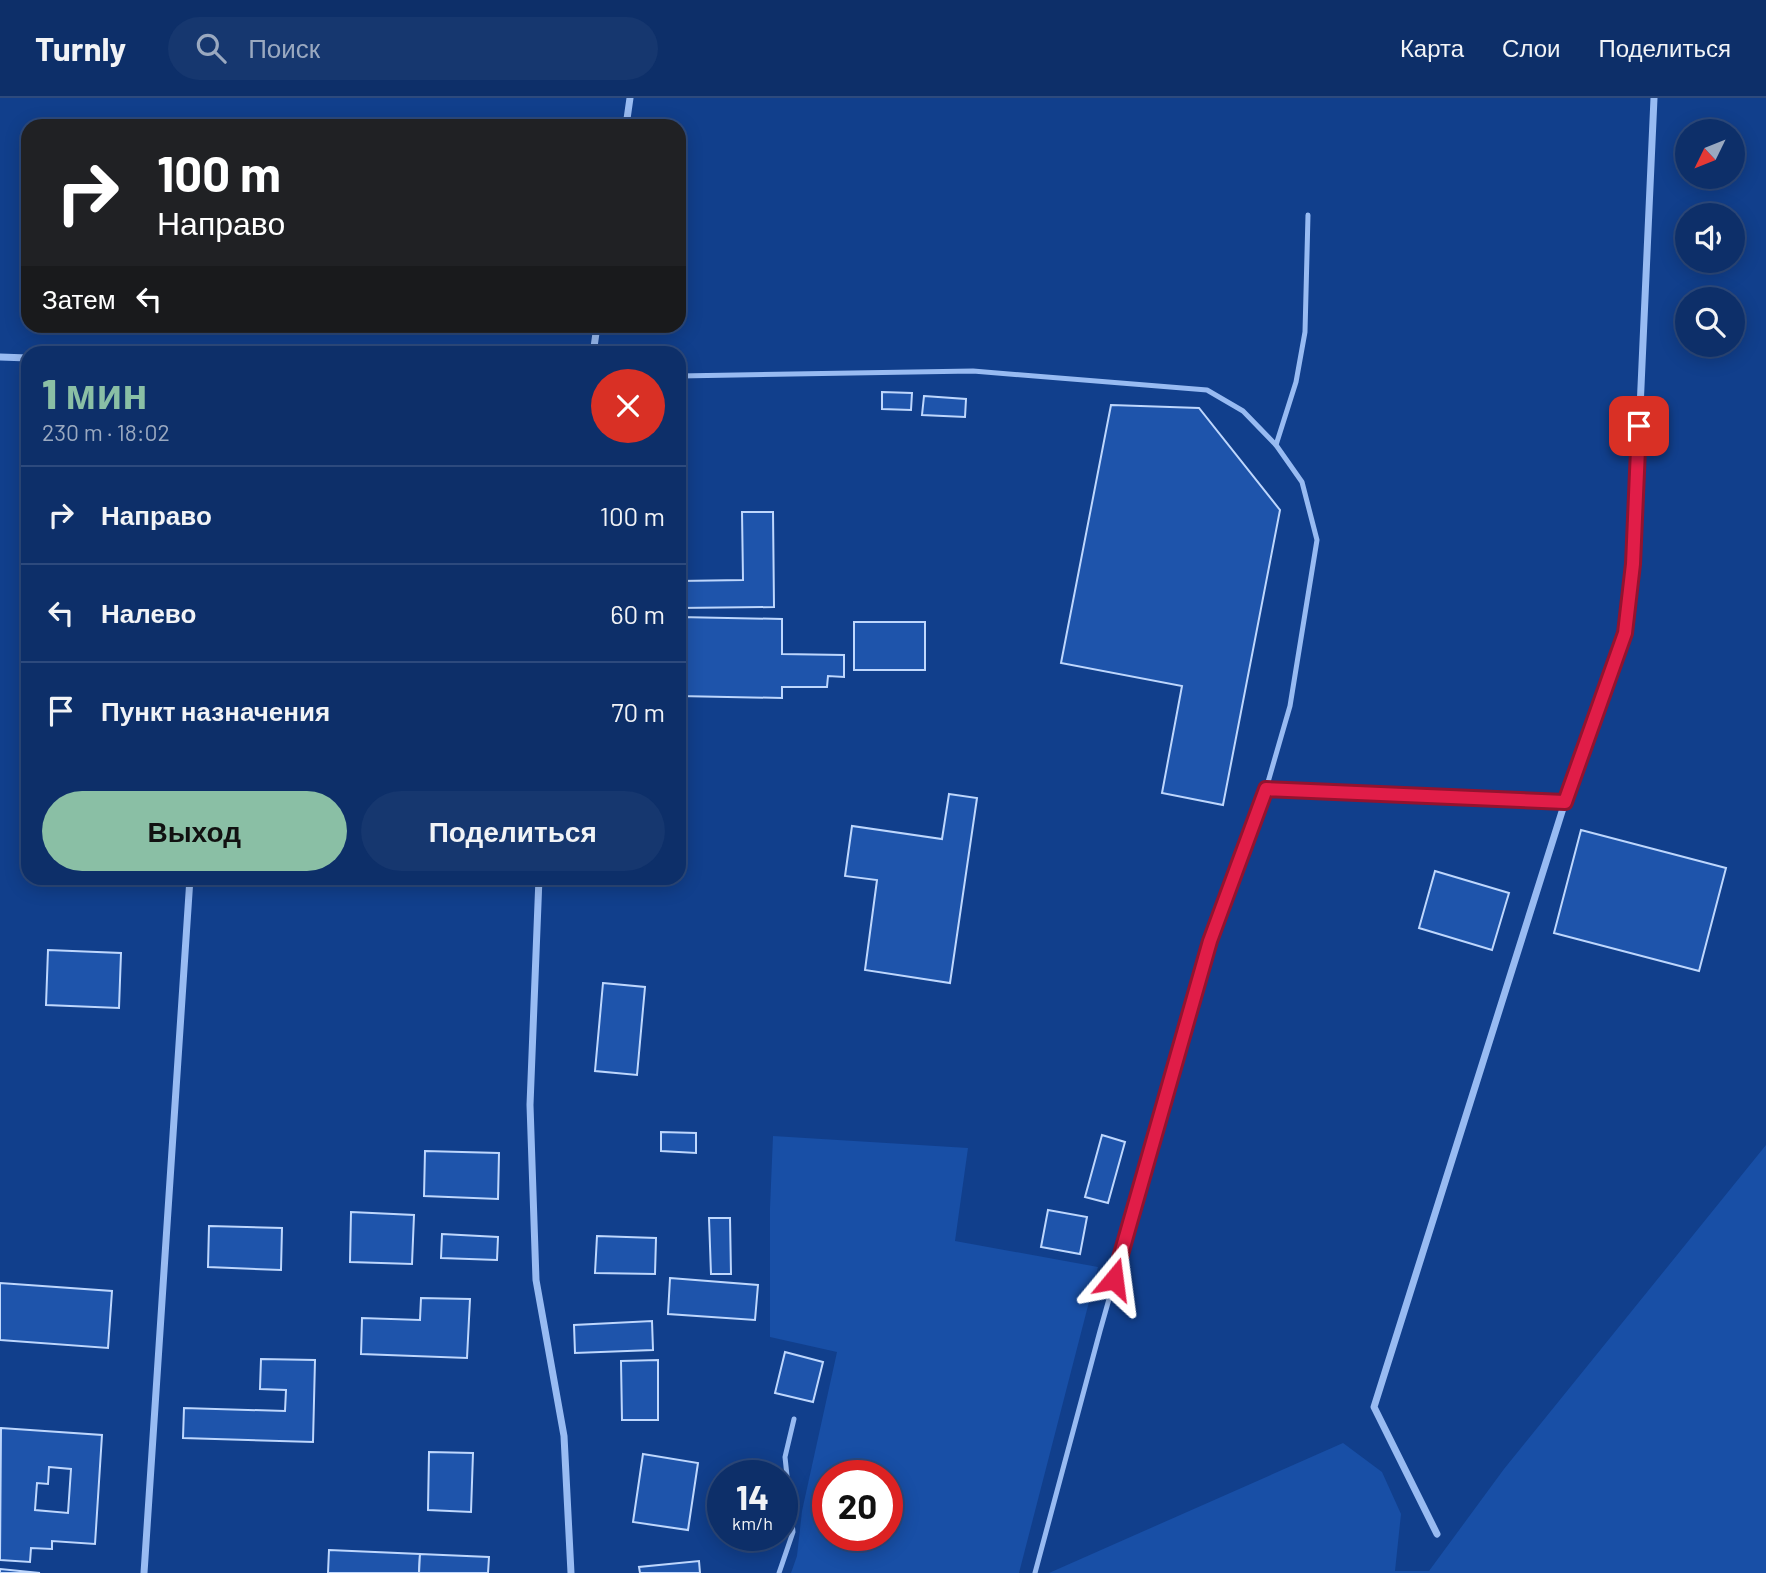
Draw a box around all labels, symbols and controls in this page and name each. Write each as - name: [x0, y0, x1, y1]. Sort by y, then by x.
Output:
- search box: [168, 17, 658, 80]
- text: Turnly: [35, 28, 126, 68]
- icon: search: [192, 29, 230, 67]
- text: Поиск: [248, 32, 320, 63]
- text: Карта: [1400, 33, 1464, 62]
- text: Слои: [1502, 33, 1560, 62]
- text: Поделиться: [1598, 33, 1731, 62]
- north arrow: [1675, 119, 1745, 189]
- map controls: [1675, 119, 1745, 357]
- text: 100 m: [157, 143, 281, 202]
- icon: right: [42, 147, 133, 238]
- text: Направо: [157, 203, 285, 241]
- button: sound: [1675, 203, 1745, 273]
- icon: left: [130, 280, 168, 318]
- text: Затем: [42, 283, 116, 314]
- button: search: [1675, 287, 1745, 357]
- text: 1 мин: [42, 367, 148, 417]
- button: close: [591, 369, 665, 443]
- pin: [1609, 396, 1669, 456]
- icon: arrive: [1620, 407, 1658, 445]
- text: 230 m · 18:02: [42, 418, 170, 446]
- icon: right: [42, 496, 80, 534]
- text: Направо: [101, 499, 212, 530]
- text: 100 m: [600, 500, 665, 531]
- icon: left: [42, 594, 80, 632]
- text: Налево: [101, 597, 196, 628]
- text: 60 m: [610, 598, 665, 629]
- icon: arrive: [42, 692, 80, 730]
- text: Пункт назначения: [101, 695, 330, 726]
- text: 70 m: [611, 696, 665, 727]
- button: Выход: [42, 791, 347, 871]
- button: Поделиться: [361, 791, 665, 871]
- position arrow: [1077, 1242, 1151, 1316]
- speed limit sign: 20: [812, 1460, 903, 1551]
- text: 14: [736, 1475, 769, 1517]
- text: km/h: [732, 1512, 773, 1534]

